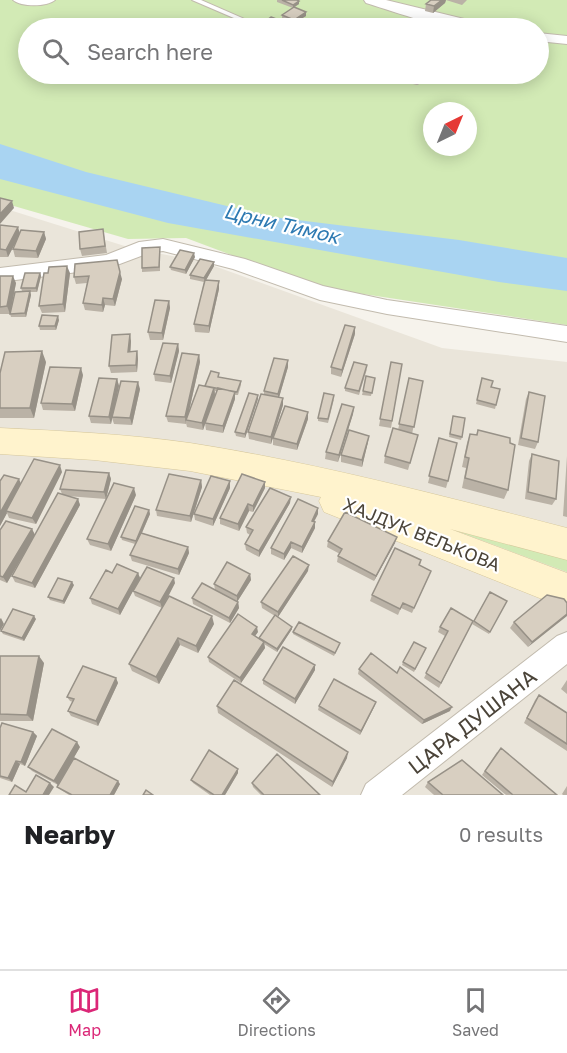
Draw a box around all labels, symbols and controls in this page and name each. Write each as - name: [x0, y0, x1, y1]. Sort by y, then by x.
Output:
- search box: [18, 18, 549, 84]
- icon: search: [39, 35, 72, 68]
- text: Search here: [87, 38, 213, 65]
- north arrow: [423, 102, 477, 156]
- water label: Црни Тимок: [222, 198, 344, 248]
- street label: ХАЈДУК ВЕЉКОВА: [340, 492, 504, 576]
- street label: ЦАРА ДУШАНА: [403, 663, 541, 779]
- text: Nearby: [24, 819, 115, 850]
- text: 0 results: [459, 822, 543, 846]
- tab: Map: [68, 984, 101, 1040]
- tab: Directions: [238, 984, 316, 1040]
- tab: Saved: [452, 984, 499, 1040]

